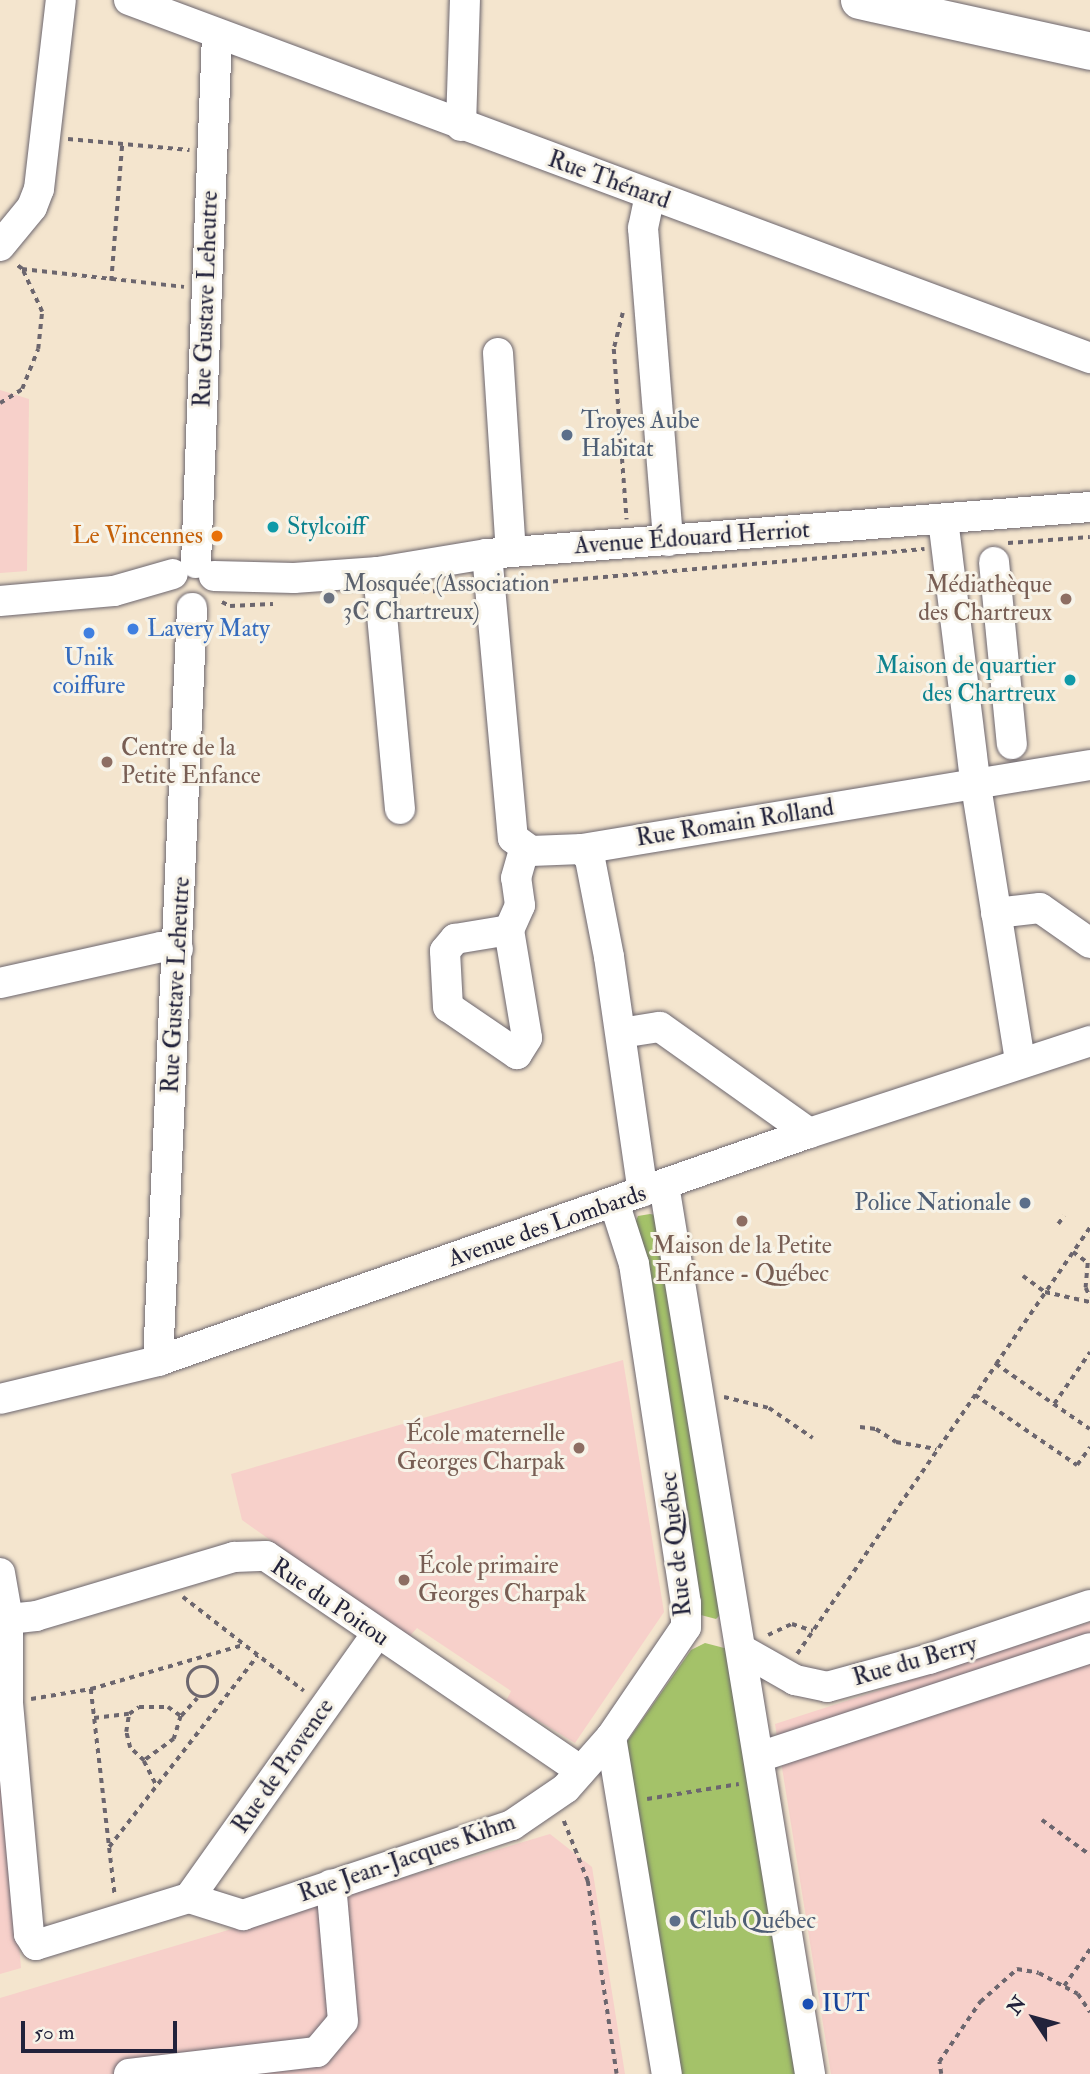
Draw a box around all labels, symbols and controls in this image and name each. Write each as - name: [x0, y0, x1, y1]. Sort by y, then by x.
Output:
- street label: Rue Thénard: [544, 145, 674, 215]
- street label: Rue Gustave Leheutre: [188, 190, 224, 408]
- place label: Troyes Aube Habitat: [581, 407, 700, 463]
- marker: Troyes Aube Habitat: [559, 427, 575, 443]
- place label: Stylcoiff: [287, 513, 366, 541]
- street label: Avenue Édouard Herriot: [573, 515, 811, 561]
- marker: Stylcoiff: [265, 519, 281, 535]
- place label: Le Vincennes: [72, 522, 203, 550]
- marker: Le Vincennes: [209, 528, 225, 544]
- place label: Mosquée (Association 3C Chartreux): [343, 570, 550, 626]
- place label: Médiathèque des Chartreux: [918, 571, 1052, 627]
- marker: Mosquée (Association 3C Chartreux): [321, 590, 337, 606]
- marker: Médiathèque des Chartreux: [1058, 591, 1074, 607]
- place label: Lavery Maty: [147, 615, 270, 643]
- marker: Lavery Maty: [125, 621, 141, 637]
- marker: Unik coiffure: [81, 625, 97, 641]
- place label: Unik coiffure: [53, 644, 125, 700]
- place label: Maison de quartier des Chartreux: [876, 652, 1056, 708]
- marker: Maison de quartier des Chartreux: [1062, 672, 1078, 688]
- place label: Centre de la Petite Enfance: [121, 734, 261, 790]
- marker: Centre de la Petite Enfance: [99, 754, 115, 770]
- street label: Rue Romain Rolland: [634, 793, 836, 853]
- street label: Rue Gustave Leheutre: [156, 876, 196, 1094]
- street label: Avenue des Lombards: [444, 1179, 650, 1273]
- place label: Police Nationale: [854, 1189, 1011, 1217]
- marker: Police Nationale: [1017, 1195, 1033, 1211]
- marker: Maison de la Petite Enfance - Québec: [734, 1213, 750, 1229]
- place label: Maison de la Petite Enfance - Québec: [652, 1232, 832, 1288]
- place label: École maternelle Georges Charpak: [397, 1420, 565, 1476]
- marker: École maternelle Georges Charpak: [571, 1440, 587, 1456]
- street label: Rue de Québec: [654, 1470, 698, 1618]
- street label: Rue du Poitou: [265, 1552, 395, 1652]
- place label: École primaire Georges Charpak: [418, 1552, 586, 1608]
- marker: École primaire Georges Charpak: [396, 1572, 412, 1588]
- street label: Rue du Berry: [850, 1630, 980, 1692]
- street label: Rue de Provence: [226, 1693, 340, 1839]
- street label: Rue Jean-Jacques Kihm: [295, 1807, 519, 1909]
- place label: Club Québec: [689, 1907, 816, 1935]
- marker: Club Québec: [667, 1913, 683, 1929]
- north arrow: [999, 1983, 1069, 2053]
- place label: IUT: [822, 1990, 870, 2018]
- text: N: [1002, 1992, 1032, 2020]
- marker: IUT: [800, 1996, 816, 2012]
- scale bar: [24, 2008, 180, 2052]
- text: 50 m: [34, 2019, 75, 2046]

